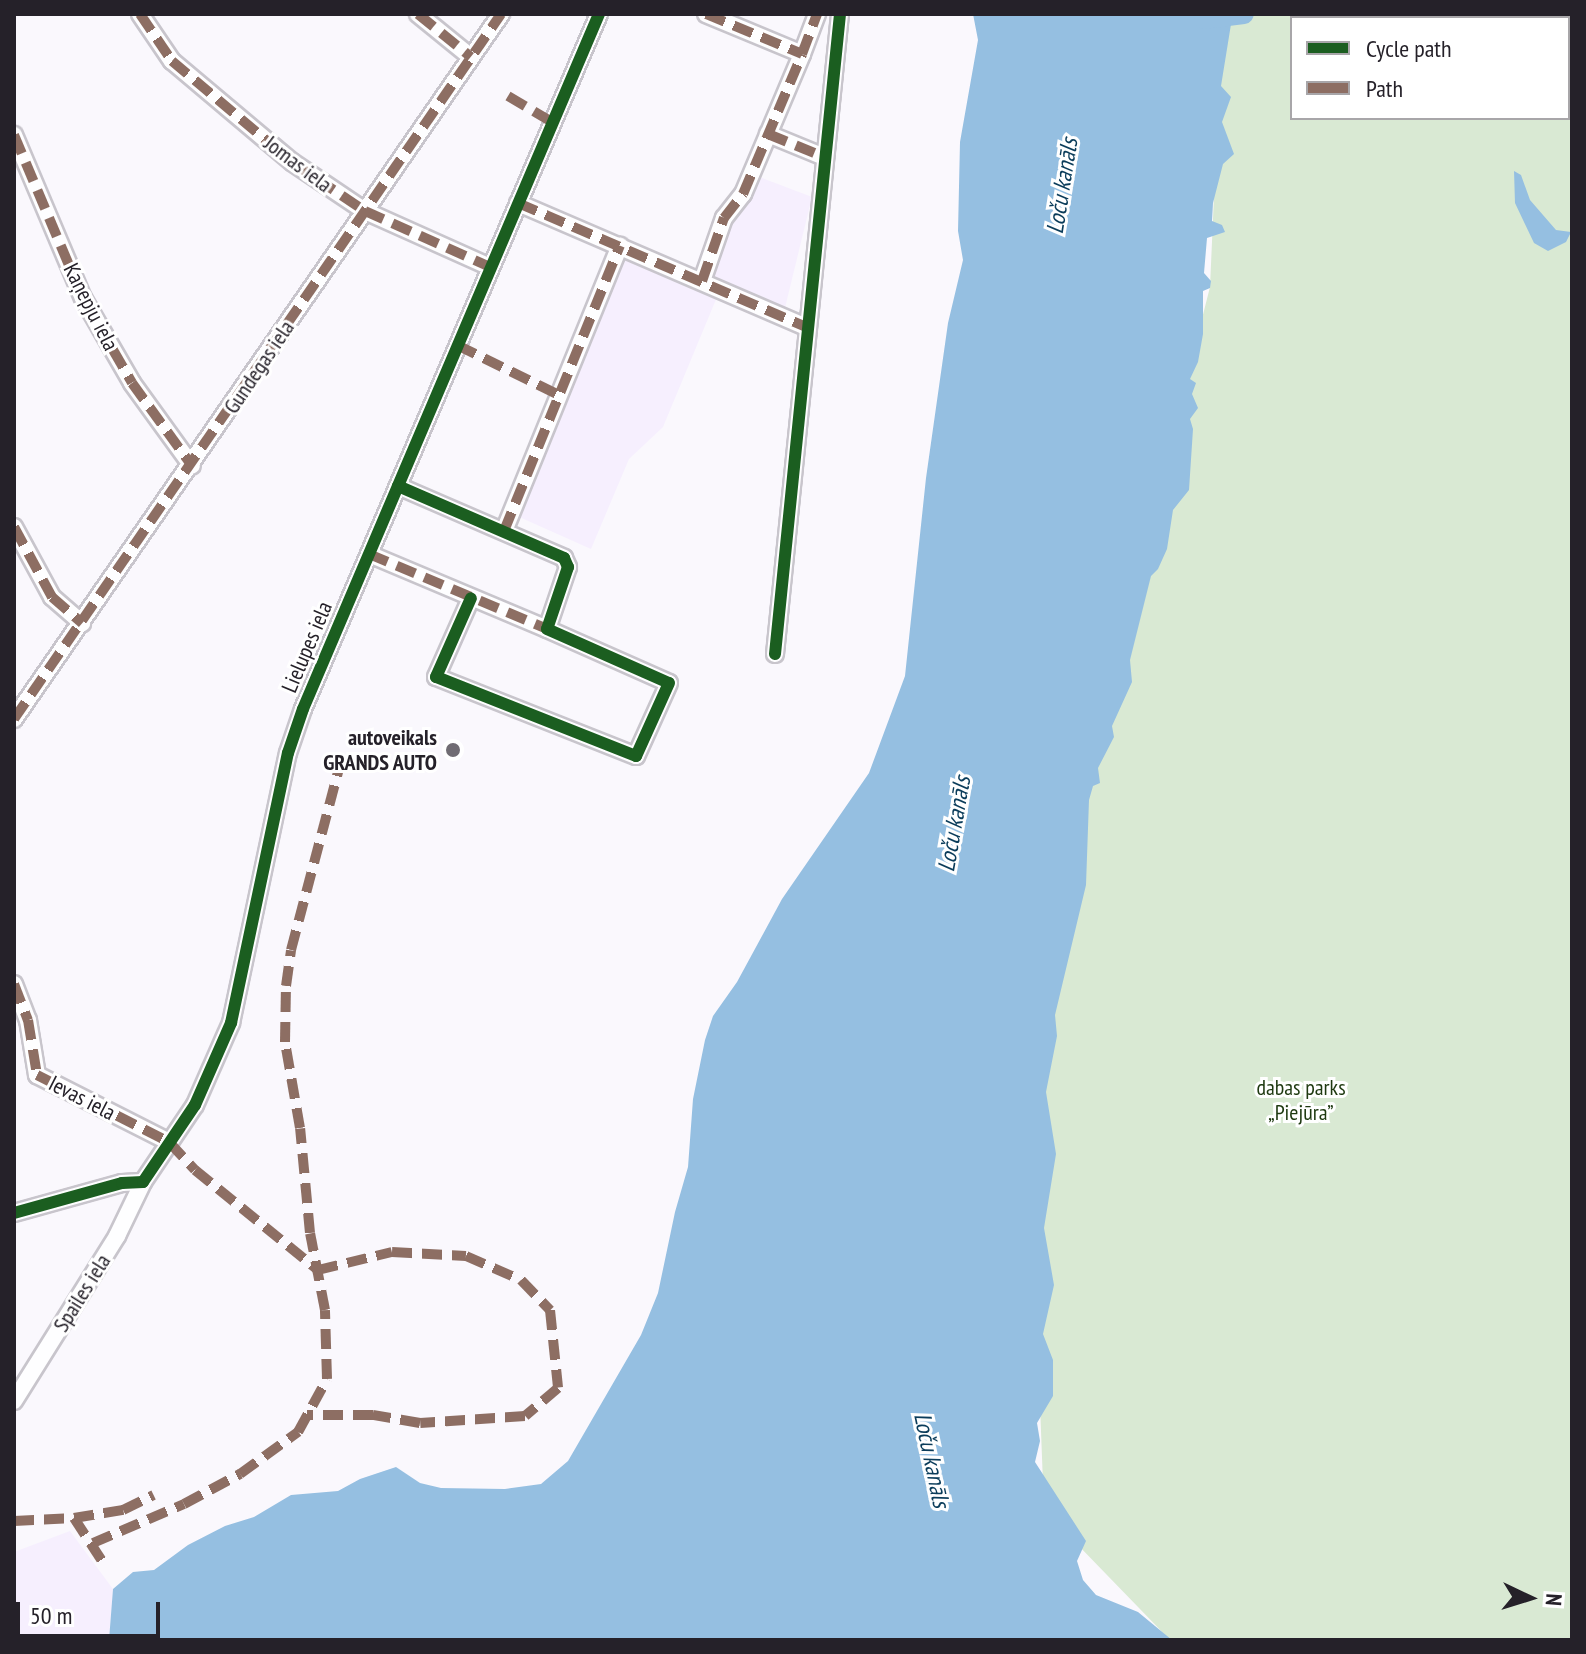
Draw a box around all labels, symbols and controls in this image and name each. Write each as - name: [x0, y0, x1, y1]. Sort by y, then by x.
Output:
- legend: [1290, 16, 1570, 120]
- text: Cycle path: [1366, 33, 1452, 64]
- text: Path: [1366, 73, 1403, 104]
- street label: Jomas iela: [259, 130, 337, 198]
- water label: Loču kanāls: [1040, 136, 1084, 236]
- street label: Kaņepju iela: [58, 259, 124, 355]
- street label: Gundegas iela: [218, 315, 300, 419]
- street label: Lielupes iela: [276, 598, 338, 696]
- place label: autoveikals GRANDS AUTO: [322, 724, 437, 776]
- marker: autoveikals GRANDS AUTO: [444, 741, 462, 759]
- water label: Loču kanāls: [931, 774, 977, 874]
- street label: Ievas iela: [44, 1070, 120, 1126]
- park label: dabas parks „Piejūra”: [1256, 1074, 1346, 1126]
- street label: Spailes iela: [48, 1249, 116, 1337]
- water label: Loču kanāls: [908, 1410, 956, 1510]
- north arrow: [1490, 1558, 1570, 1638]
- scale bar: [20, 1586, 164, 1636]
- text: N: [1540, 1593, 1568, 1607]
- text: 50 m: [30, 1600, 72, 1631]

